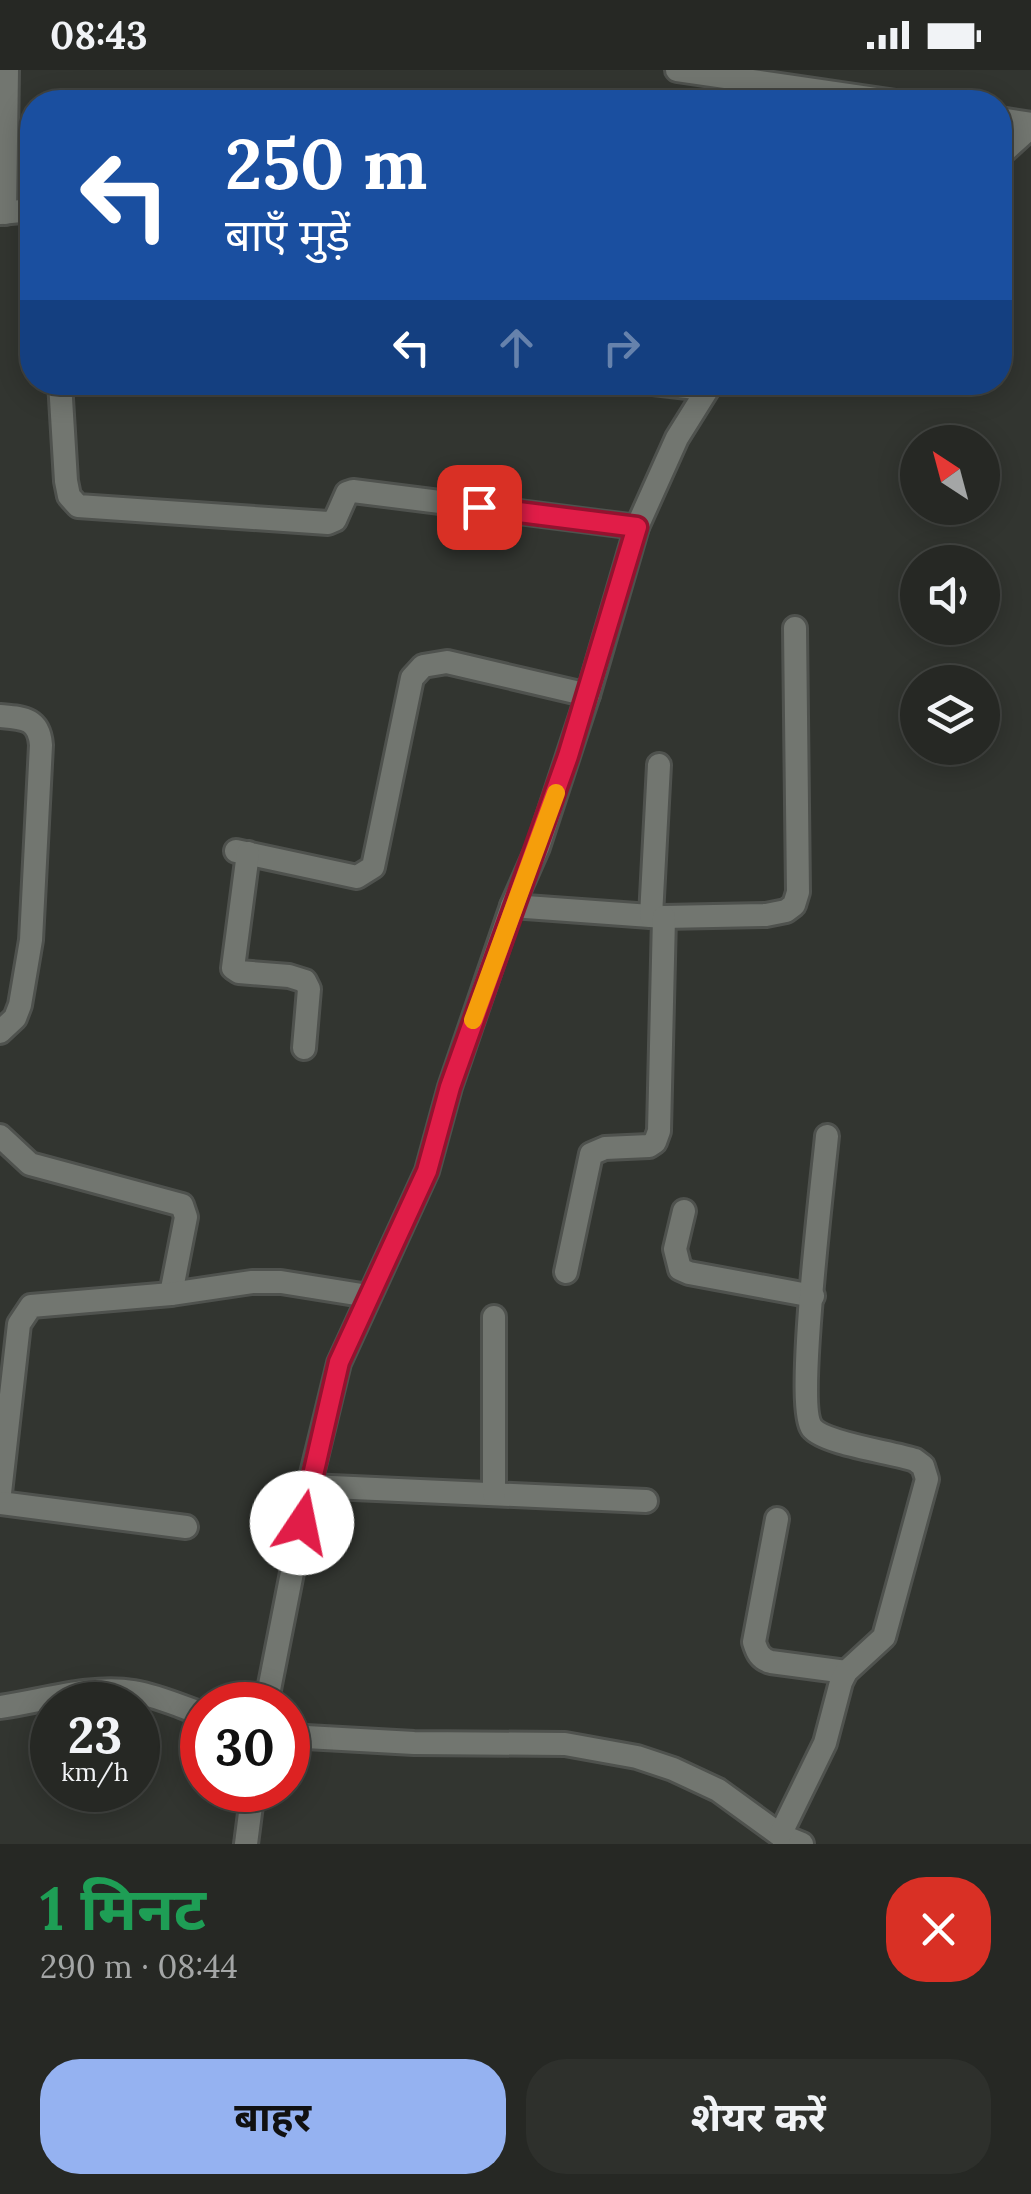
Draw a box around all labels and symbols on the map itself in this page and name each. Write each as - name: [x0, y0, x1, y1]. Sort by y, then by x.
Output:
- north arrow: [900, 425, 1000, 525]
- pin: [437, 465, 522, 550]
- position arrow: [250, 1471, 354, 1575]
- speed limit sign: 30: [180, 1682, 310, 1812]

